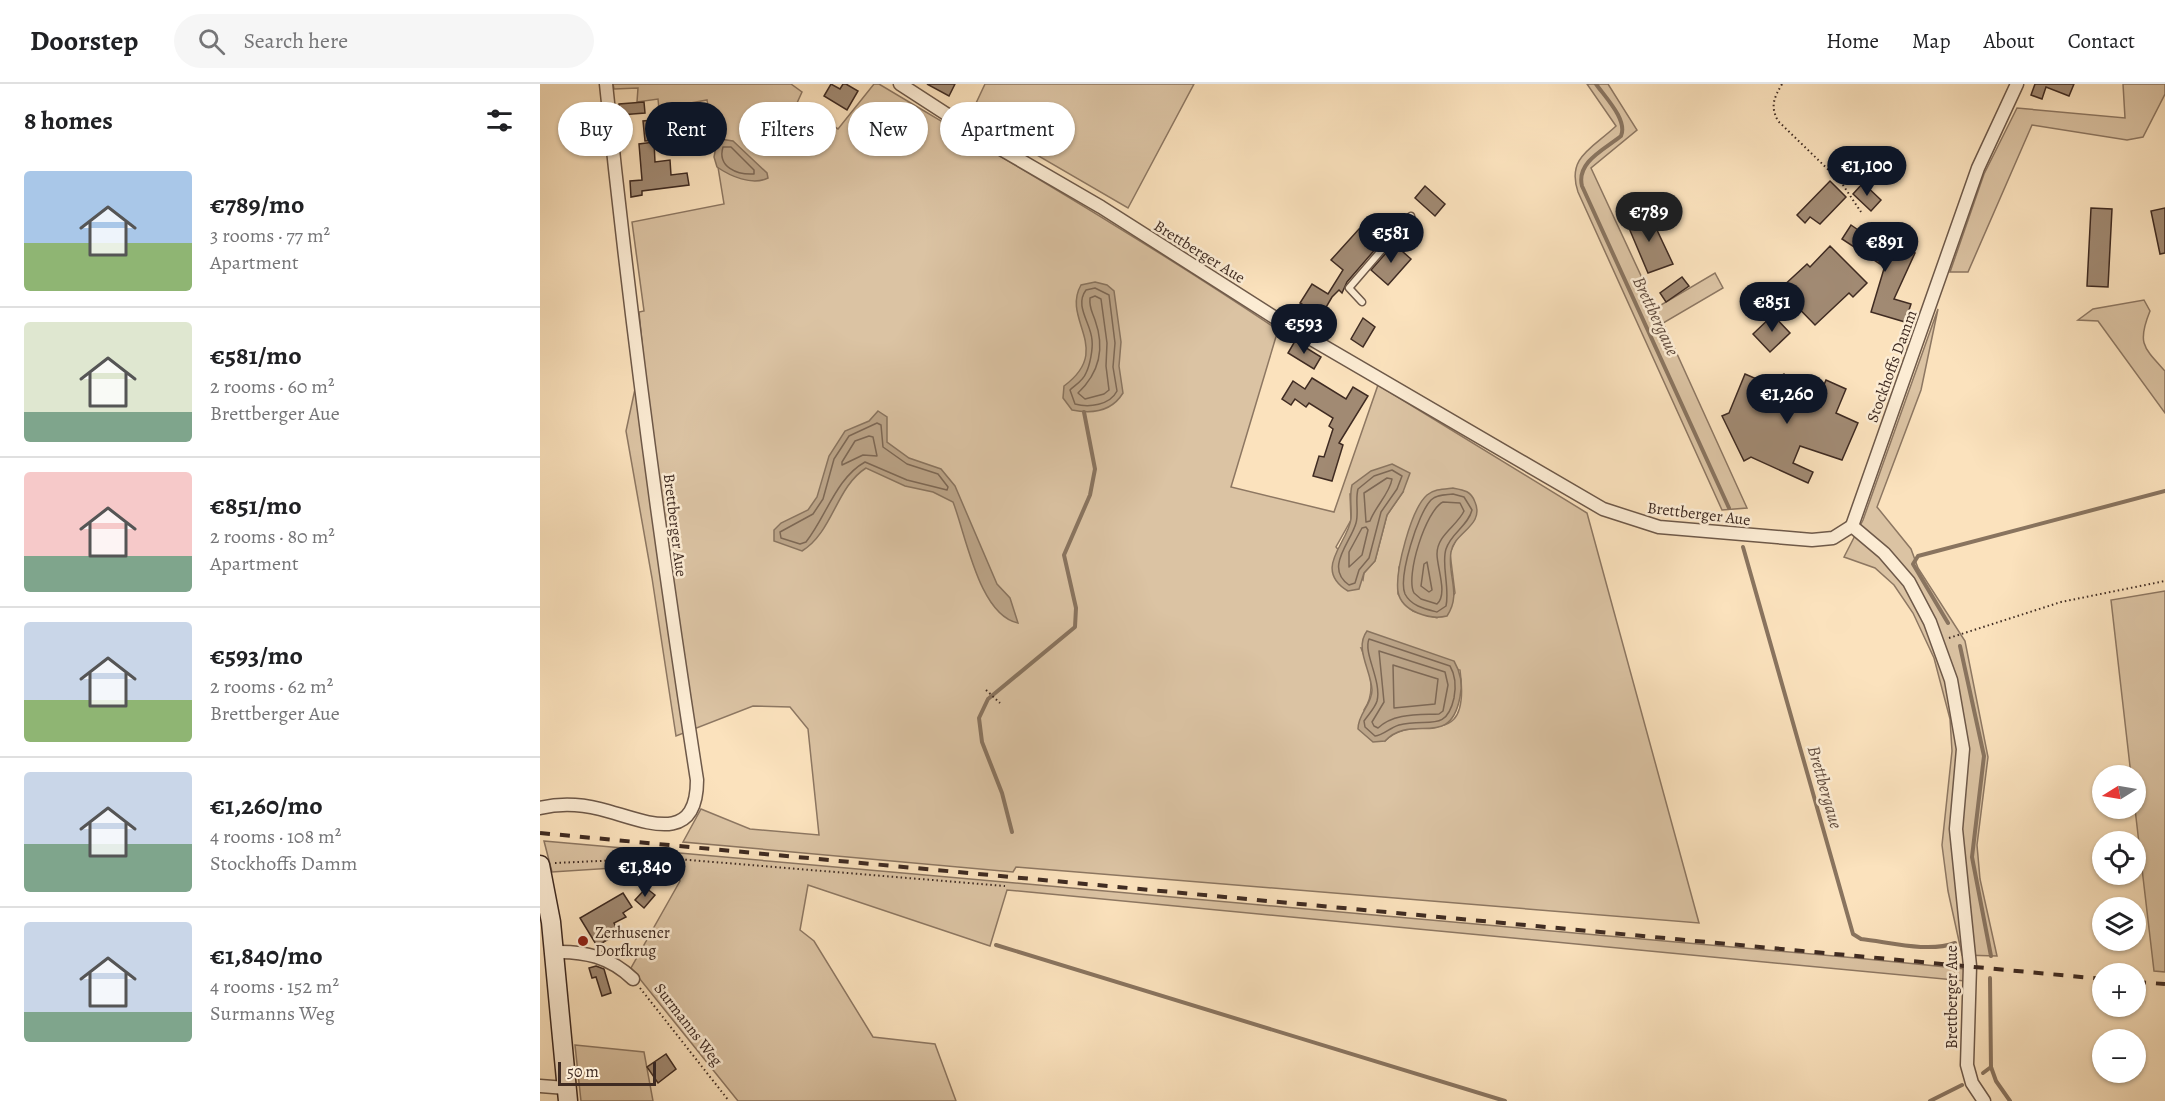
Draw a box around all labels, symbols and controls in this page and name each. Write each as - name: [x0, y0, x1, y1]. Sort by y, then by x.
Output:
- search box: [174, 14, 594, 68]
- text: Doorstep: [30, 22, 138, 60]
- icon: search: [195, 25, 228, 58]
- text: Search here: [243, 26, 348, 56]
- text: Home: [1826, 27, 1879, 55]
- text: Map: [1912, 27, 1950, 55]
- text: About: [1983, 27, 2035, 55]
- text: Contact: [2068, 27, 2135, 55]
- chip: Buy: [558, 102, 633, 156]
- chip: Rent: [645, 102, 727, 156]
- chip: Filters: [739, 102, 836, 156]
- chip: New: [848, 102, 928, 156]
- chip: Apartment: [940, 102, 1075, 156]
- text: 8 homes: [24, 103, 113, 138]
- icon: filters: [483, 104, 516, 137]
- pin: €1,100: [1818, 146, 1916, 197]
- text: €1,100: [1841, 152, 1893, 179]
- text: €789/mo: [210, 187, 304, 222]
- pin: €789: [1613, 192, 1685, 243]
- icon: home: [72, 195, 144, 267]
- text: €789: [1630, 198, 1668, 225]
- pin: €581: [1355, 213, 1427, 264]
- street label: Brettberger Aue: [1150, 215, 1249, 289]
- text: €581: [1373, 219, 1409, 246]
- text: 3 rooms · 77 m²: [210, 222, 330, 249]
- pin: €891: [1849, 222, 1921, 273]
- text: €891: [1866, 228, 1904, 255]
- text: Apartment: [210, 249, 299, 276]
- water label: Brettbergaue: [1627, 272, 1685, 360]
- pin: €851: [1736, 282, 1808, 333]
- text: €851: [1754, 288, 1790, 315]
- pin: €593: [1268, 304, 1340, 355]
- street label: Stockhoffs Damm: [1861, 307, 1922, 426]
- text: €593: [1285, 310, 1323, 337]
- text: €581/mo: [210, 338, 302, 373]
- icon: home: [72, 346, 144, 418]
- text: 2 rooms · 60 m²: [210, 373, 334, 400]
- pin: €1,260: [1738, 374, 1836, 425]
- text: €1,260: [1760, 380, 1814, 407]
- text: Brettberger Aue: [210, 400, 340, 427]
- street label: Brettberger Aue: [658, 472, 692, 578]
- text: €851/mo: [210, 488, 302, 523]
- icon: home: [72, 496, 144, 568]
- street label: Brettberger Aue: [1646, 497, 1752, 531]
- text: 2 rooms · 80 m²: [210, 523, 335, 550]
- text: Apartment: [210, 550, 299, 577]
- text: €593/mo: [210, 638, 303, 673]
- icon: home: [72, 646, 144, 718]
- text: 2 rooms · 62 m²: [210, 673, 333, 700]
- text: Brettberger Aue: [210, 700, 340, 727]
- water label: Brettbergaue: [1802, 743, 1848, 832]
- north arrow: [2092, 765, 2146, 819]
- map controls: [2092, 765, 2146, 1083]
- text: €1,260/mo: [210, 788, 323, 823]
- icon: home: [72, 796, 144, 868]
- text: 4 rooms · 108 m²: [210, 823, 341, 850]
- button: locate: [2092, 831, 2146, 885]
- pin: €1,840: [596, 847, 694, 898]
- text: Stockhoffs Damm: [210, 850, 357, 877]
- text: €1,840: [618, 853, 672, 880]
- button: layers: [2092, 897, 2146, 951]
- place label: Zerhusener Dorfkrug: [595, 922, 670, 962]
- marker: Zerhusener Dorfkrug: [576, 934, 590, 948]
- text: €1,840/mo: [210, 938, 323, 973]
- street label: Brettberger Aue: [1941, 945, 1963, 1049]
- icon: home: [72, 946, 144, 1018]
- button: +: [2092, 963, 2146, 1017]
- text: 4 rooms · 152 m²: [210, 973, 339, 1000]
- street label: Surmanns Weg: [649, 978, 728, 1071]
- text: Surmanns Weg: [210, 1000, 335, 1027]
- button: −: [2092, 1029, 2146, 1083]
- scale bar: [558, 1059, 656, 1086]
- text: 50 m: [567, 1061, 599, 1083]

